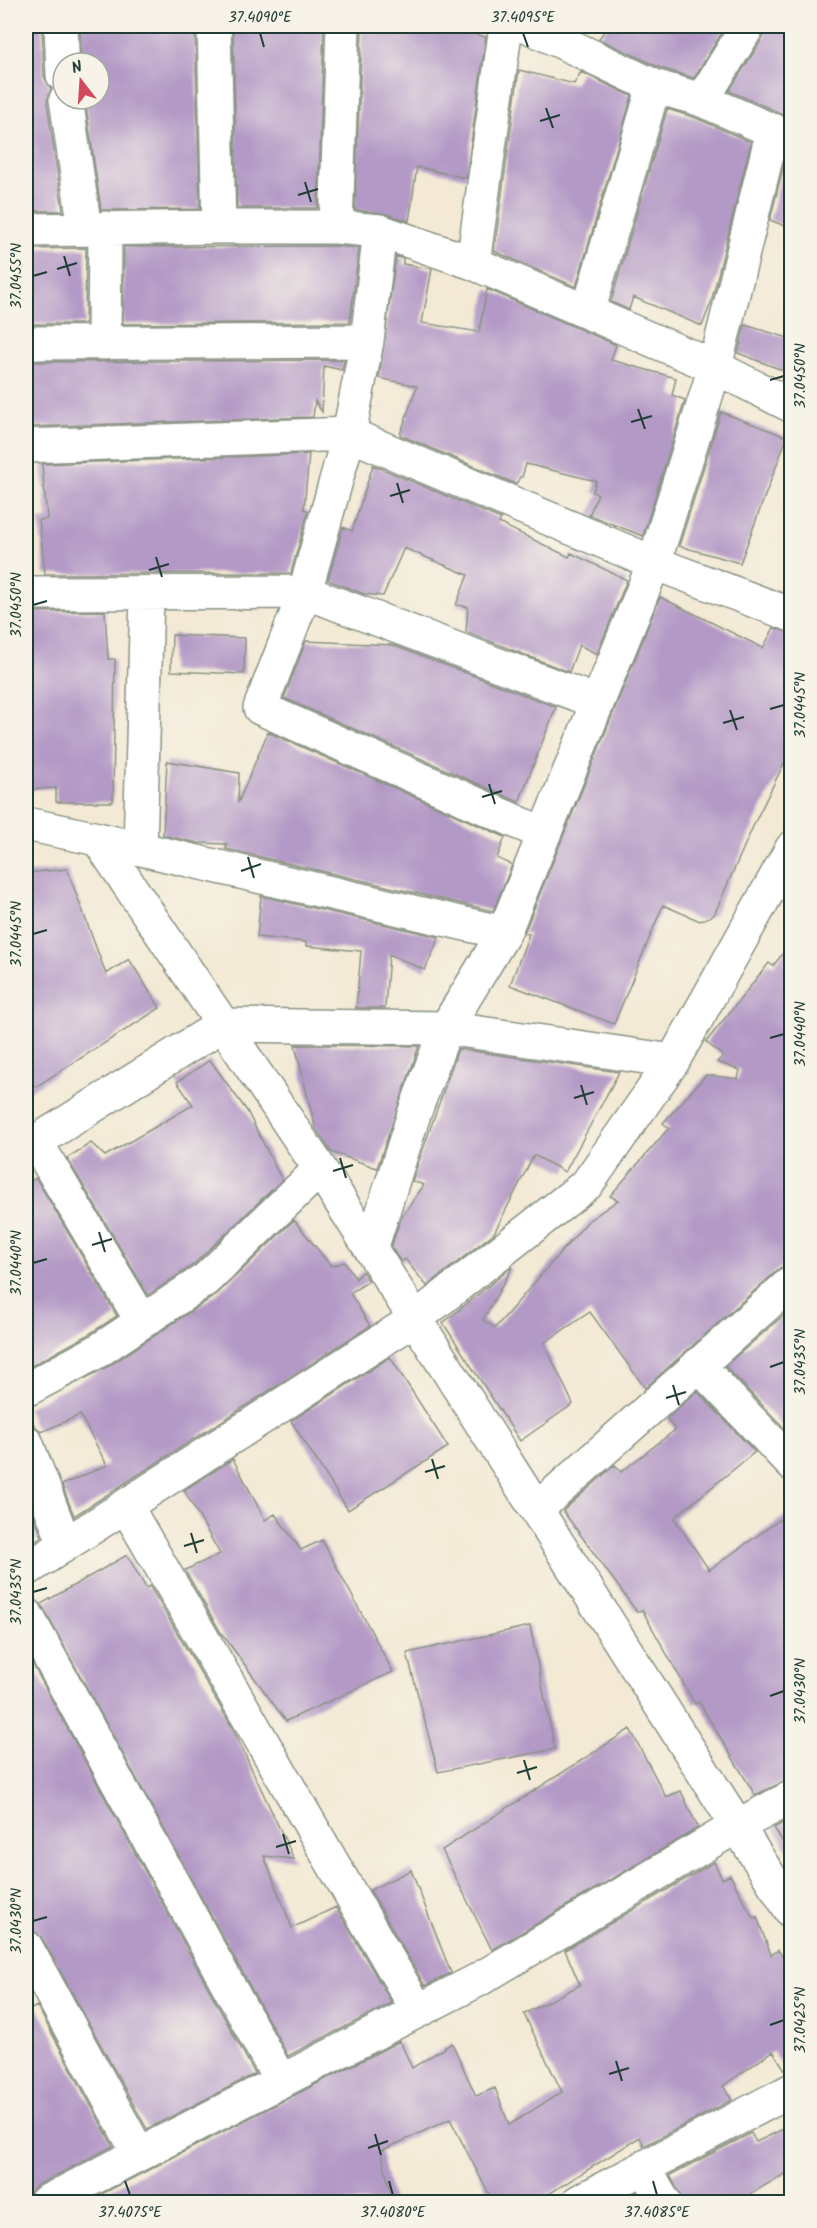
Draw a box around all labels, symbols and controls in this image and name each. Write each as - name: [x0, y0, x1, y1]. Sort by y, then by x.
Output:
- text: 37.4090°E: [228, 6, 293, 30]
- text: 37.4095°E: [491, 6, 556, 30]
- north arrow: [51, 51, 111, 111]
- text: N: [69, 55, 86, 82]
- text: 37.0455°N: [5, 243, 29, 309]
- text: 37.0450°N: [789, 343, 813, 409]
- text: 37.0450°N: [5, 572, 29, 638]
- text: 37.0445°N: [789, 672, 813, 738]
- text: 37.0445°N: [5, 901, 29, 967]
- text: 37.0440°N: [789, 1001, 813, 1067]
- text: 37.0440°N: [5, 1230, 29, 1296]
- text: 37.0435°N: [789, 1329, 813, 1395]
- text: 37.0435°N: [5, 1559, 29, 1625]
- text: 37.0430°N: [789, 1658, 813, 1724]
- text: 37.0430°N: [5, 1888, 29, 1954]
- text: 37.0425°N: [789, 1987, 813, 2053]
- text: 37.4075°E: [98, 2201, 163, 2225]
- text: 37.4080°E: [360, 2201, 427, 2225]
- text: 37.4085°E: [624, 2201, 691, 2225]

